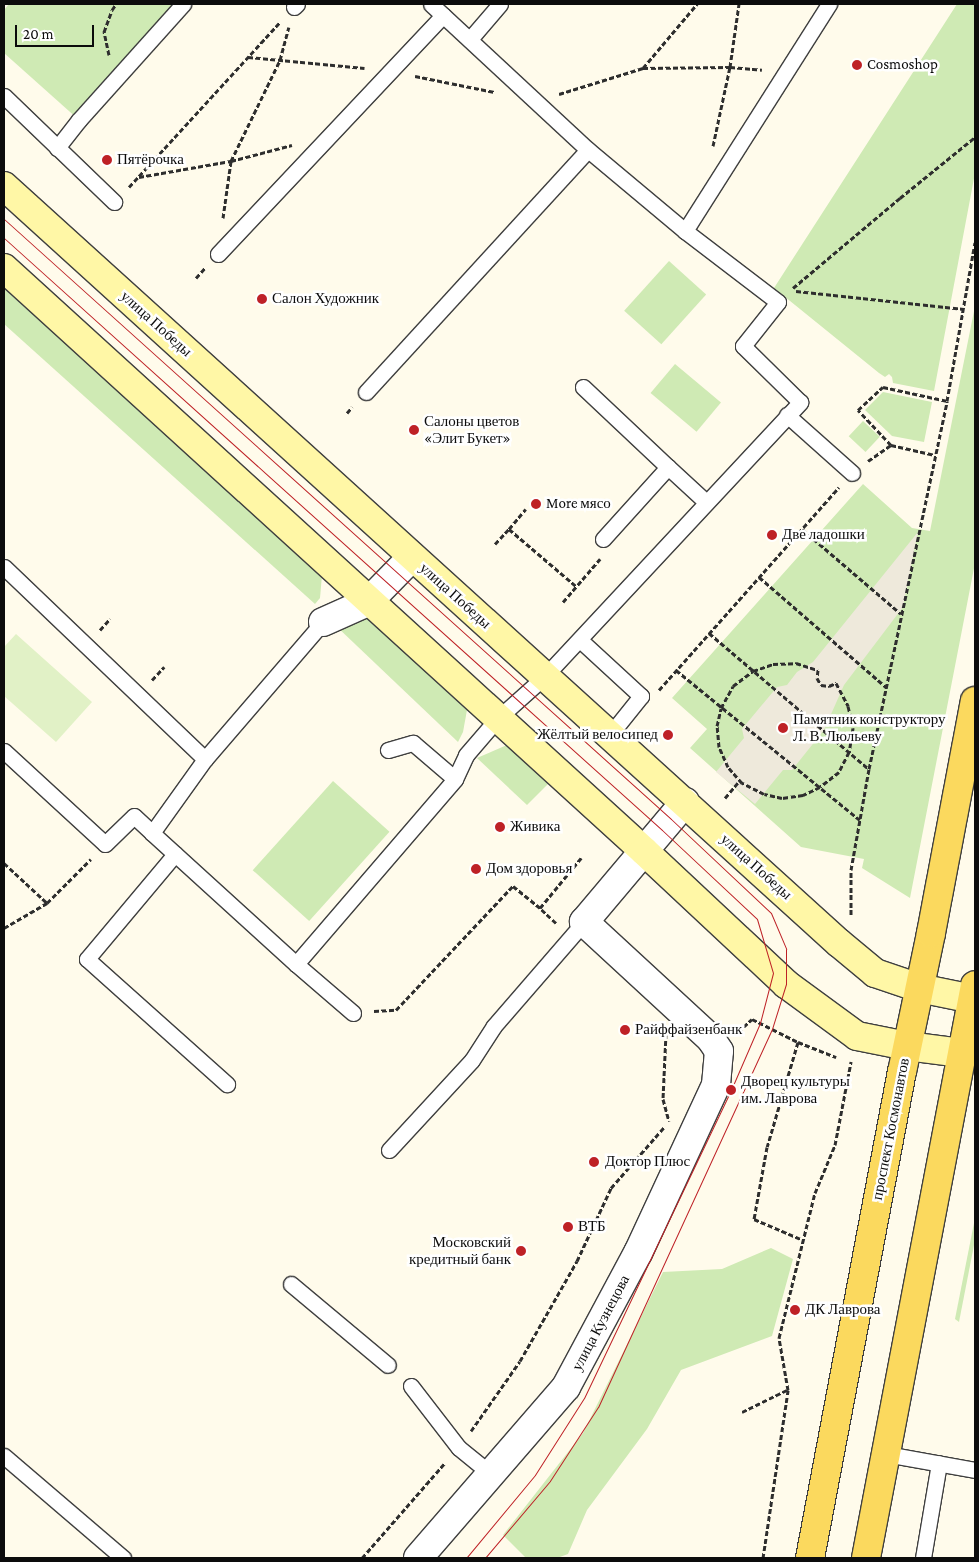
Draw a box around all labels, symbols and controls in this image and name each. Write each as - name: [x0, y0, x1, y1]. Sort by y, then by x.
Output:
- scale bar: [18, 15, 96, 47]
- text: 20 m: [23, 26, 54, 42]
- place label: Cosmoshop: [867, 56, 938, 74]
- marker: Cosmoshop: [851, 59, 863, 71]
- place label: Пятёрочка: [117, 151, 184, 169]
- marker: Пятёрочка: [101, 154, 113, 166]
- street label: улица Победы: [117, 287, 195, 361]
- place label: Салон Художник: [272, 290, 379, 308]
- marker: Салон Художник: [256, 293, 268, 305]
- place label: Салоны цветов «Элит Букет»: [424, 412, 519, 447]
- marker: Салоны цветов «Элит Букет»: [408, 424, 420, 436]
- place label: More мясо: [546, 495, 611, 513]
- marker: More мясо: [530, 498, 542, 510]
- place label: Две ладошки: [782, 526, 865, 544]
- marker: Две ладошки: [766, 529, 778, 541]
- street label: улица Победы: [416, 559, 494, 633]
- place label: Памятник конструктору Л. В. Люльеву: [793, 710, 946, 745]
- marker: Памятник конструктору Л. В. Люльеву: [777, 722, 789, 734]
- place label: Жёлтый велосипед: [537, 726, 658, 744]
- marker: Жёлтый велосипед: [662, 729, 674, 741]
- place label: Живика: [510, 818, 560, 836]
- marker: Живика: [494, 821, 506, 833]
- street label: улица Победы: [717, 830, 795, 904]
- place label: Дом здоровья: [486, 860, 572, 878]
- marker: Дом здоровья: [470, 863, 482, 875]
- place label: Райффайзенбанк: [635, 1021, 742, 1039]
- marker: Райффайзенбанк: [619, 1024, 631, 1036]
- street label: проспект Космонавтов: [868, 1056, 914, 1202]
- place label: Дворец культуры им. Лаврова: [741, 1072, 850, 1107]
- marker: Дворец культуры им. Лаврова: [725, 1084, 737, 1096]
- place label: Доктор Плюс: [605, 1153, 690, 1171]
- marker: Доктор Плюс: [587, 1155, 601, 1169]
- place label: ВТБ: [578, 1218, 606, 1236]
- marker: ВТБ: [562, 1221, 574, 1233]
- place label: Московский кредитный банк: [409, 1233, 511, 1268]
- marker: Московский кредитный банк: [515, 1245, 527, 1257]
- street label: улица Кузнецова: [568, 1272, 634, 1374]
- place label: ДК Лаврова: [805, 1301, 881, 1319]
- marker: ДК Лаврова: [789, 1304, 801, 1316]

